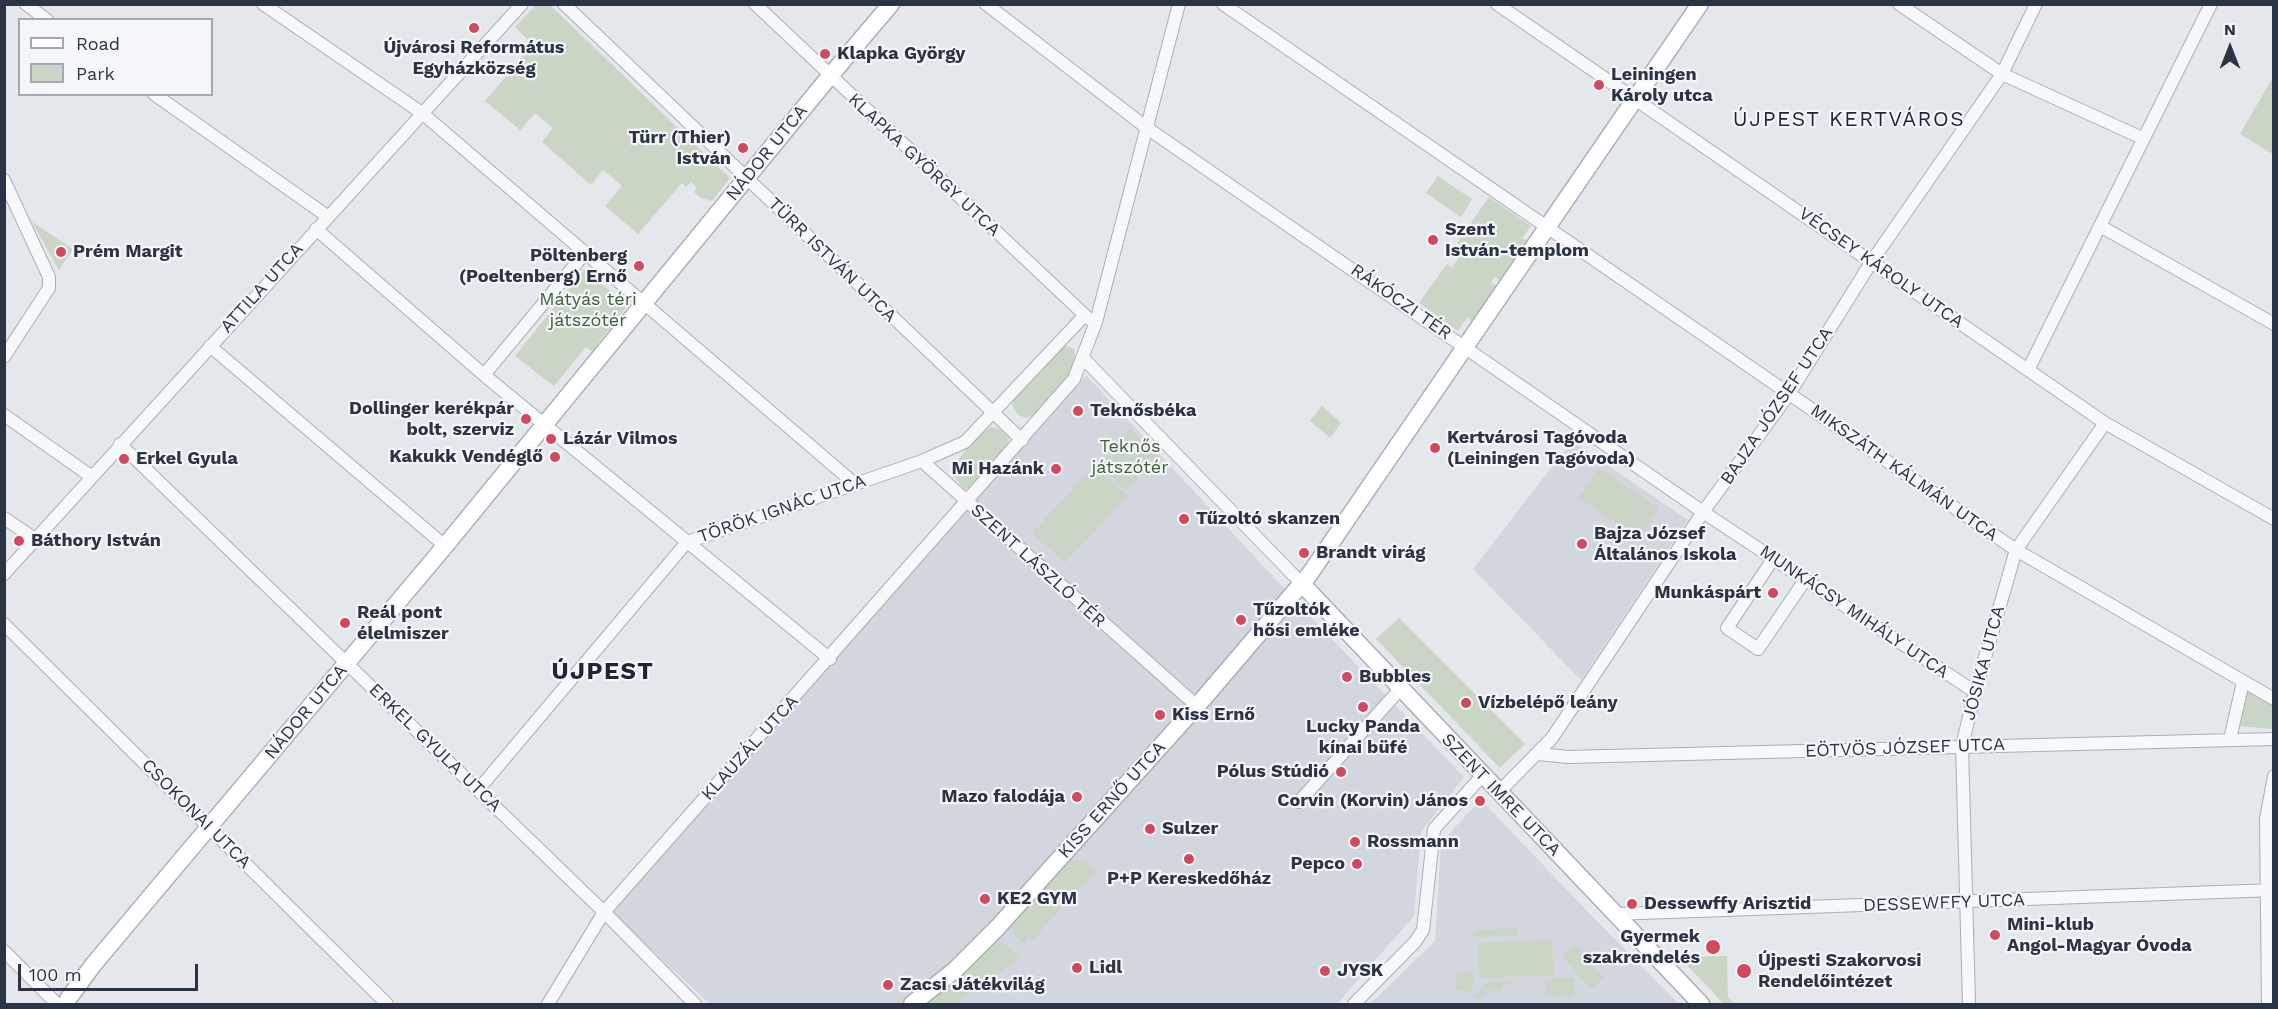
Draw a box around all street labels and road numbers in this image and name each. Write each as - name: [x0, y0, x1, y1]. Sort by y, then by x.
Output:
- street label: KLAPKA GYÖRGY UTCA: [843, 89, 1005, 241]
- street label: NÁDOR UTCA: [722, 101, 812, 205]
- street label: TÜRR ISTVÁN UTCA: [763, 193, 901, 327]
- street label: VÉCSEY KÁROLY UTCA: [1794, 203, 1968, 333]
- street label: ATTILA UTCA: [216, 239, 308, 337]
- street label: RÁKÓCZI TÉR: [1346, 259, 1456, 345]
- street label: BAJZA JÓZSEF UTCA: [1716, 323, 1838, 489]
- street label: MIKSZÁTH KÁLMÁN UTCA: [1806, 400, 2002, 546]
- street label: TÖRÖK IGNÁC UTCA: [695, 470, 869, 548]
- street label: SZENT LÁSZLÓ TÉR: [966, 500, 1110, 632]
- street label: MUNKÁCSY MIHÁLY UTCA: [1756, 541, 1952, 683]
- street label: JÓSIKA UTCA: [1958, 603, 2010, 723]
- street label: NÁDOR UTCA: [260, 660, 352, 764]
- street label: ERKEL GYULA UTCA: [364, 679, 506, 817]
- street label: KLAUZÁL UTCA: [697, 691, 803, 805]
- street label: SZENT IMRE UTCA: [1437, 729, 1565, 861]
- street label: EÖTVÖS JÓZSEF UTCA: [1805, 734, 2005, 762]
- street label: KISS ERNŐ UTCA: [1054, 737, 1170, 863]
- street label: CSOKONAI UTCA: [137, 755, 255, 873]
- street label: DESSEWFFY UTCA: [1863, 889, 2025, 917]

